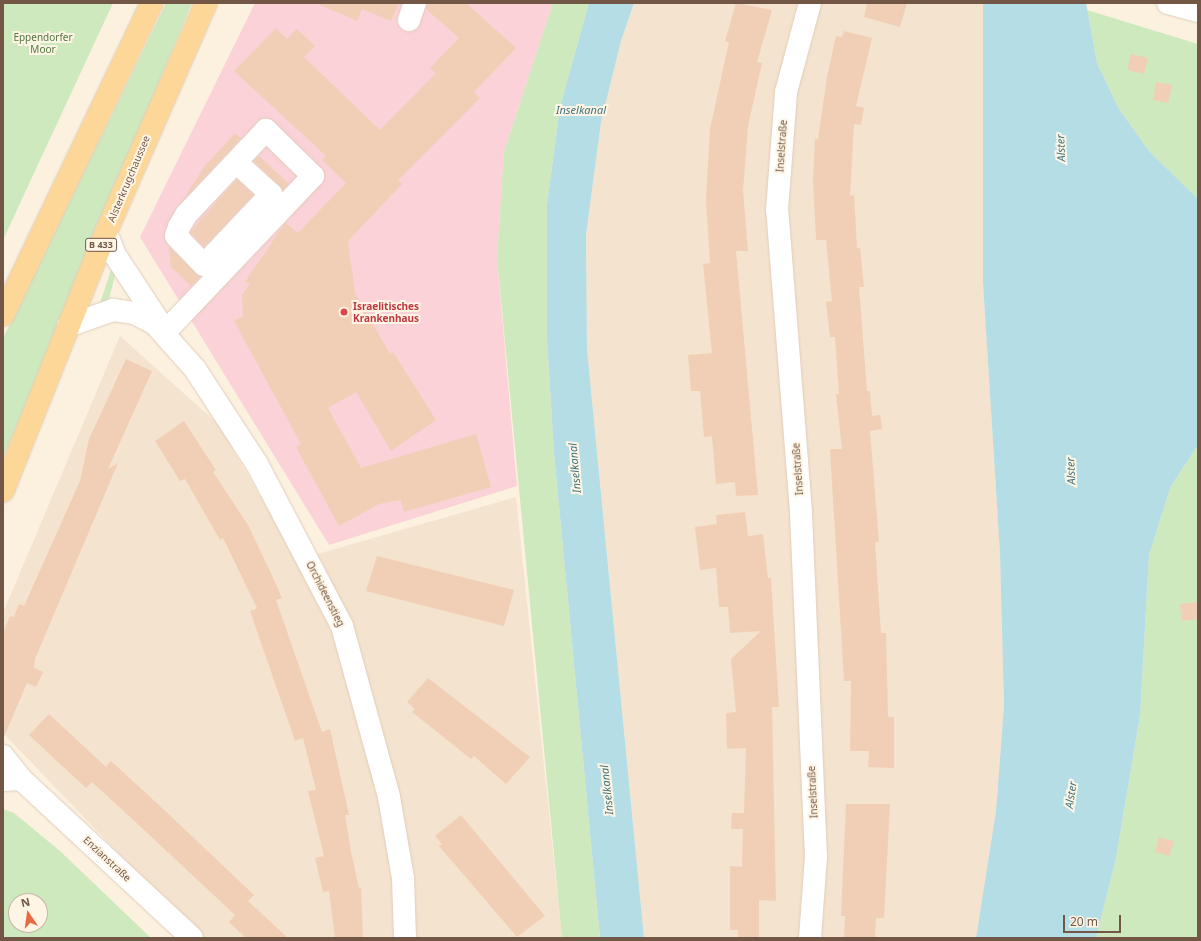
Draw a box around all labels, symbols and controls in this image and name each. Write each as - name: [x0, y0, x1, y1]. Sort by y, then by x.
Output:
- park label: Eppendorfer Moor: [13, 31, 73, 54]
- water label: Inselkanal: [556, 103, 606, 117]
- street label: Inselstraße: [774, 119, 790, 173]
- street label: Alsterkrugchaussee: [105, 134, 153, 224]
- water label: Alster: [1054, 134, 1068, 162]
- road number: B 433: [85, 238, 117, 252]
- place label: Israelitisches Krankenhaus: [353, 300, 419, 324]
- marker: Israelitisches Krankenhaus: [338, 306, 350, 318]
- water label: Inselkanal: [566, 442, 584, 494]
- street label: Inselstraße: [790, 442, 806, 496]
- water label: Alster: [1064, 457, 1078, 485]
- street label: Orchideenstieg: [303, 559, 347, 629]
- water label: Inselkanal: [598, 764, 616, 816]
- street label: Inselstraße: [806, 765, 820, 819]
- water label: Alster: [1063, 781, 1079, 809]
- street label: Enzianstraße: [81, 834, 133, 884]
- north arrow: [8, 893, 48, 933]
- text: N: [19, 893, 31, 910]
- scale bar: [1065, 907, 1123, 933]
- text: 20 m: [1070, 913, 1098, 930]

